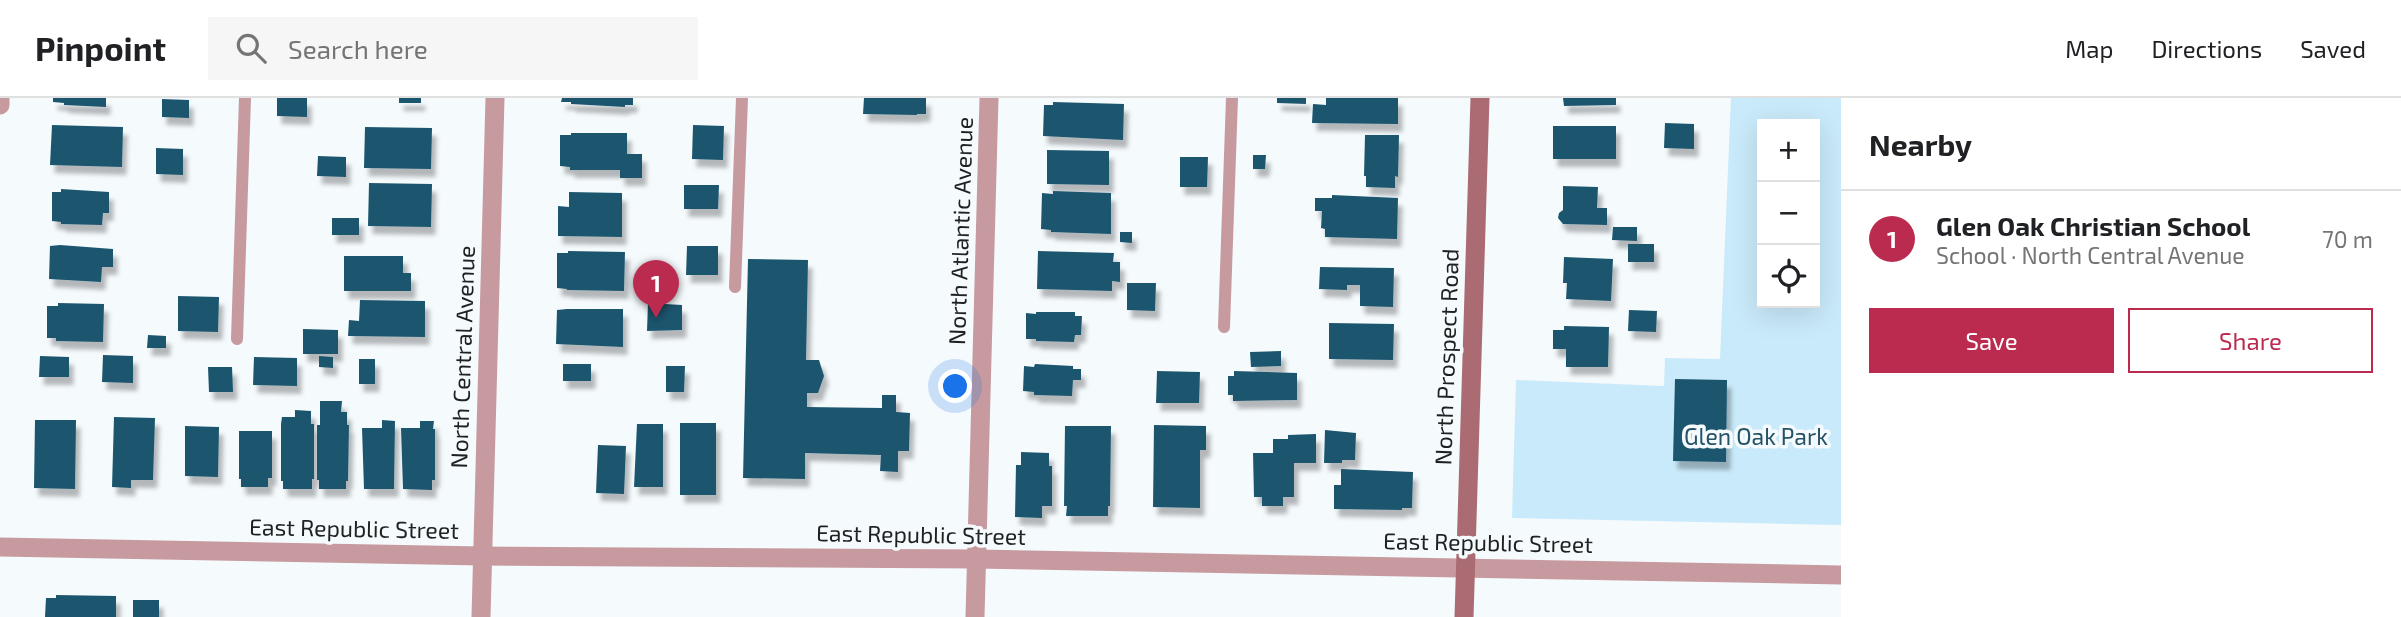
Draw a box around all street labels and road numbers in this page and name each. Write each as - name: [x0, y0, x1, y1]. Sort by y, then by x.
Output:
- street label: North Atlantic Avenue: [942, 116, 978, 345]
- street label: North Central Avenue: [444, 245, 480, 469]
- street label: North Prospect Road: [1428, 248, 1464, 466]
- street label: East Republic Street: [249, 512, 459, 544]
- street label: East Republic Street: [816, 518, 1026, 550]
- street label: East Republic Street: [1383, 526, 1593, 558]

